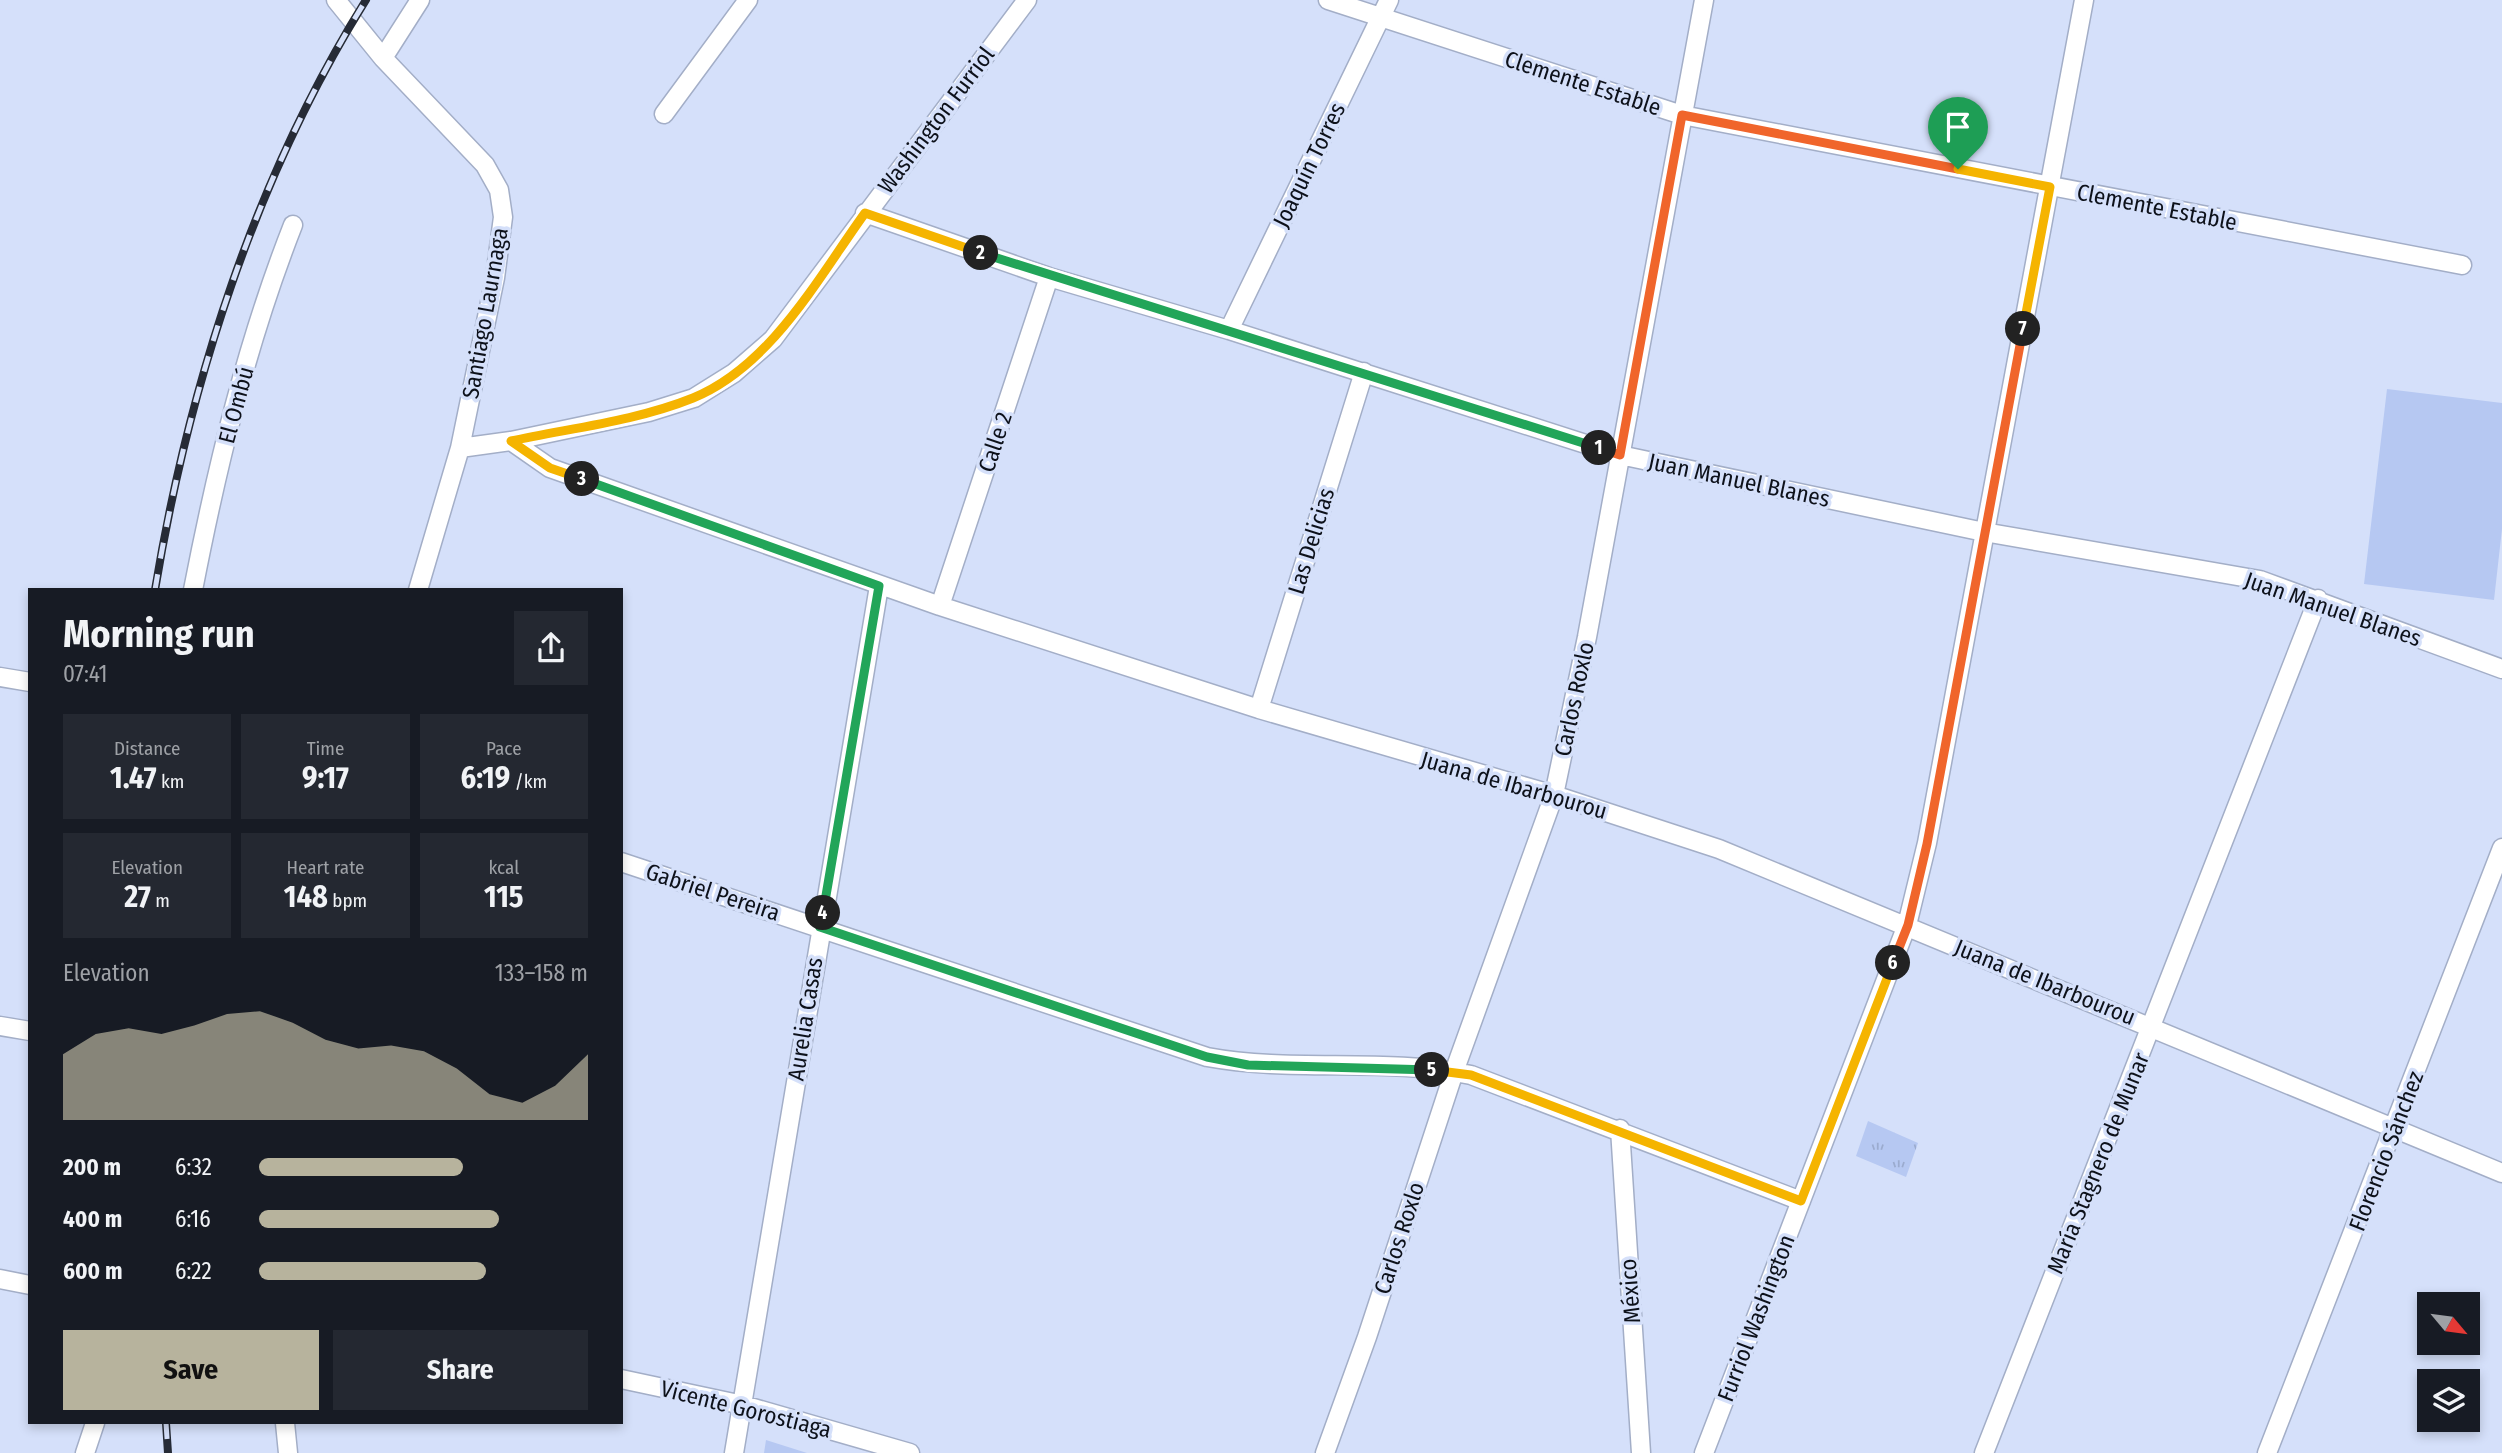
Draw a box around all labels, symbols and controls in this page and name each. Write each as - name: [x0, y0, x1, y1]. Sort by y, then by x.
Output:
- street label: Washington Furriol: [872, 41, 1000, 199]
- street label: Clemente Estable: [1501, 45, 1665, 121]
- pin: [1928, 97, 1988, 169]
- street label: Joaquín Torres: [1267, 98, 1351, 232]
- icon: arrive: [1939, 108, 1977, 146]
- street label: Clemente Estable: [2075, 178, 2239, 236]
- street label: Santiago Laurnaga: [456, 225, 514, 401]
- pin: 2: [964, 236, 998, 270]
- text: 2: [976, 241, 985, 264]
- pin: 7: [2006, 312, 2040, 346]
- text: 7: [2018, 317, 2027, 340]
- street label: El Ombú: [212, 363, 260, 447]
- street label: Calle 2: [972, 408, 1018, 476]
- pin: 1: [1582, 430, 1616, 466]
- text: 1: [1594, 436, 1603, 459]
- street label: Juan Manuel Blanes: [1646, 447, 1832, 513]
- pin: 3: [564, 462, 600, 496]
- text: 3: [577, 467, 586, 490]
- street label: Las Delicias: [1282, 484, 1340, 597]
- street label: Juan Manuel Blanes: [2241, 566, 2425, 652]
- text: Morning run: [63, 611, 255, 657]
- button: share: [514, 611, 588, 685]
- street label: Carlos Roxlo: [1548, 639, 1600, 759]
- text: 07:41: [63, 660, 108, 688]
- text: Distance: [114, 737, 180, 760]
- text: Time: [307, 737, 344, 760]
- text: Pace: [486, 737, 522, 760]
- street label: Juana de Ibarbourou: [1418, 745, 1610, 825]
- text: 1.47: [110, 760, 156, 796]
- text: 9:17: [302, 760, 349, 796]
- text: 6:19: [461, 760, 510, 796]
- text: km: [156, 770, 184, 793]
- text: /km: [510, 770, 547, 793]
- text: Elevation: [111, 856, 183, 879]
- text: Heart rate: [286, 856, 365, 879]
- text: kcal: [488, 856, 519, 879]
- street label: Gabriel Pereira: [642, 857, 784, 927]
- text: 27: [124, 879, 151, 915]
- text: 148: [284, 879, 328, 915]
- text: 115: [484, 879, 524, 915]
- text: m: [151, 889, 170, 912]
- text: bpm: [328, 889, 367, 912]
- pin: 4: [806, 895, 840, 930]
- text: 4: [818, 901, 827, 924]
- street label: Juana de Ibarbourou: [1950, 933, 2140, 1031]
- pin: 6: [1876, 946, 1910, 981]
- text: 6: [1888, 951, 1897, 974]
- street label: Aurelia Casas: [781, 955, 829, 1083]
- text: Elevation: [63, 959, 150, 987]
- text: 133–158 m: [495, 959, 588, 987]
- street label: María Stagnero de Munar: [2041, 1048, 2155, 1278]
- pin: 5: [1414, 1052, 1450, 1088]
- text: 5: [1427, 1058, 1436, 1081]
- street label: Florencio Sánchez: [2343, 1067, 2429, 1235]
- text: 200 m: [63, 1153, 121, 1181]
- text: 6:32: [175, 1153, 212, 1181]
- street label: Carlos Roxlo: [1368, 1178, 1430, 1298]
- text: 400 m: [63, 1205, 122, 1233]
- text: 6:16: [175, 1205, 211, 1233]
- street label: Furriol Washington: [1711, 1231, 1801, 1405]
- text: 600 m: [63, 1257, 122, 1285]
- text: 6:22: [175, 1257, 212, 1285]
- street label: México: [1614, 1258, 1646, 1324]
- north arrow: [2417, 1292, 2480, 1354]
- map controls: [2417, 1292, 2480, 1432]
- button: Save: [63, 1330, 319, 1410]
- button: Share: [333, 1330, 588, 1410]
- button: layers: [2417, 1369, 2480, 1432]
- street label: Vicente Gorostiaga: [658, 1374, 834, 1444]

